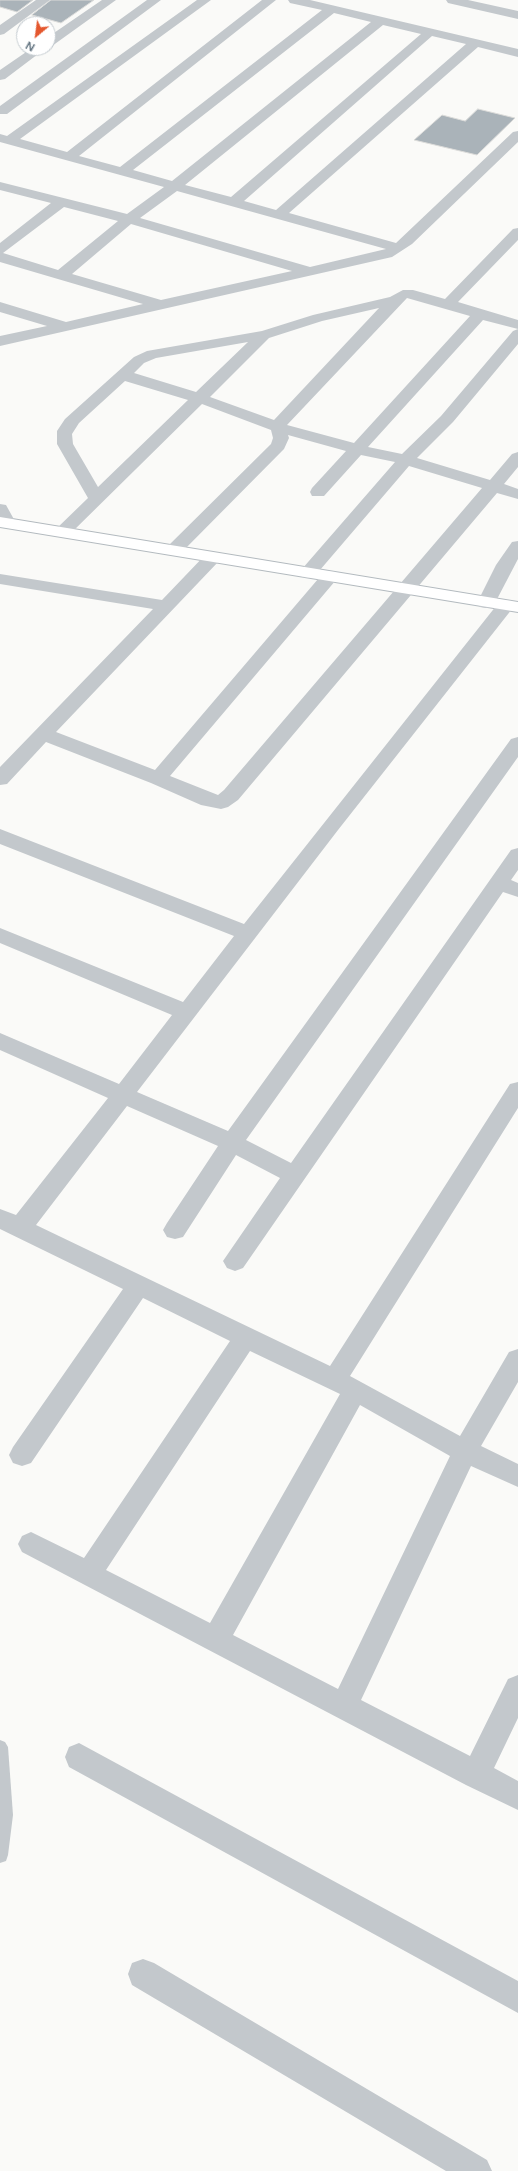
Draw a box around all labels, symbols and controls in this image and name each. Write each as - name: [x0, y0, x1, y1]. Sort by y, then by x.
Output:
- north arrow: [16, 16, 56, 56]
- text: N: [24, 38, 37, 54]

